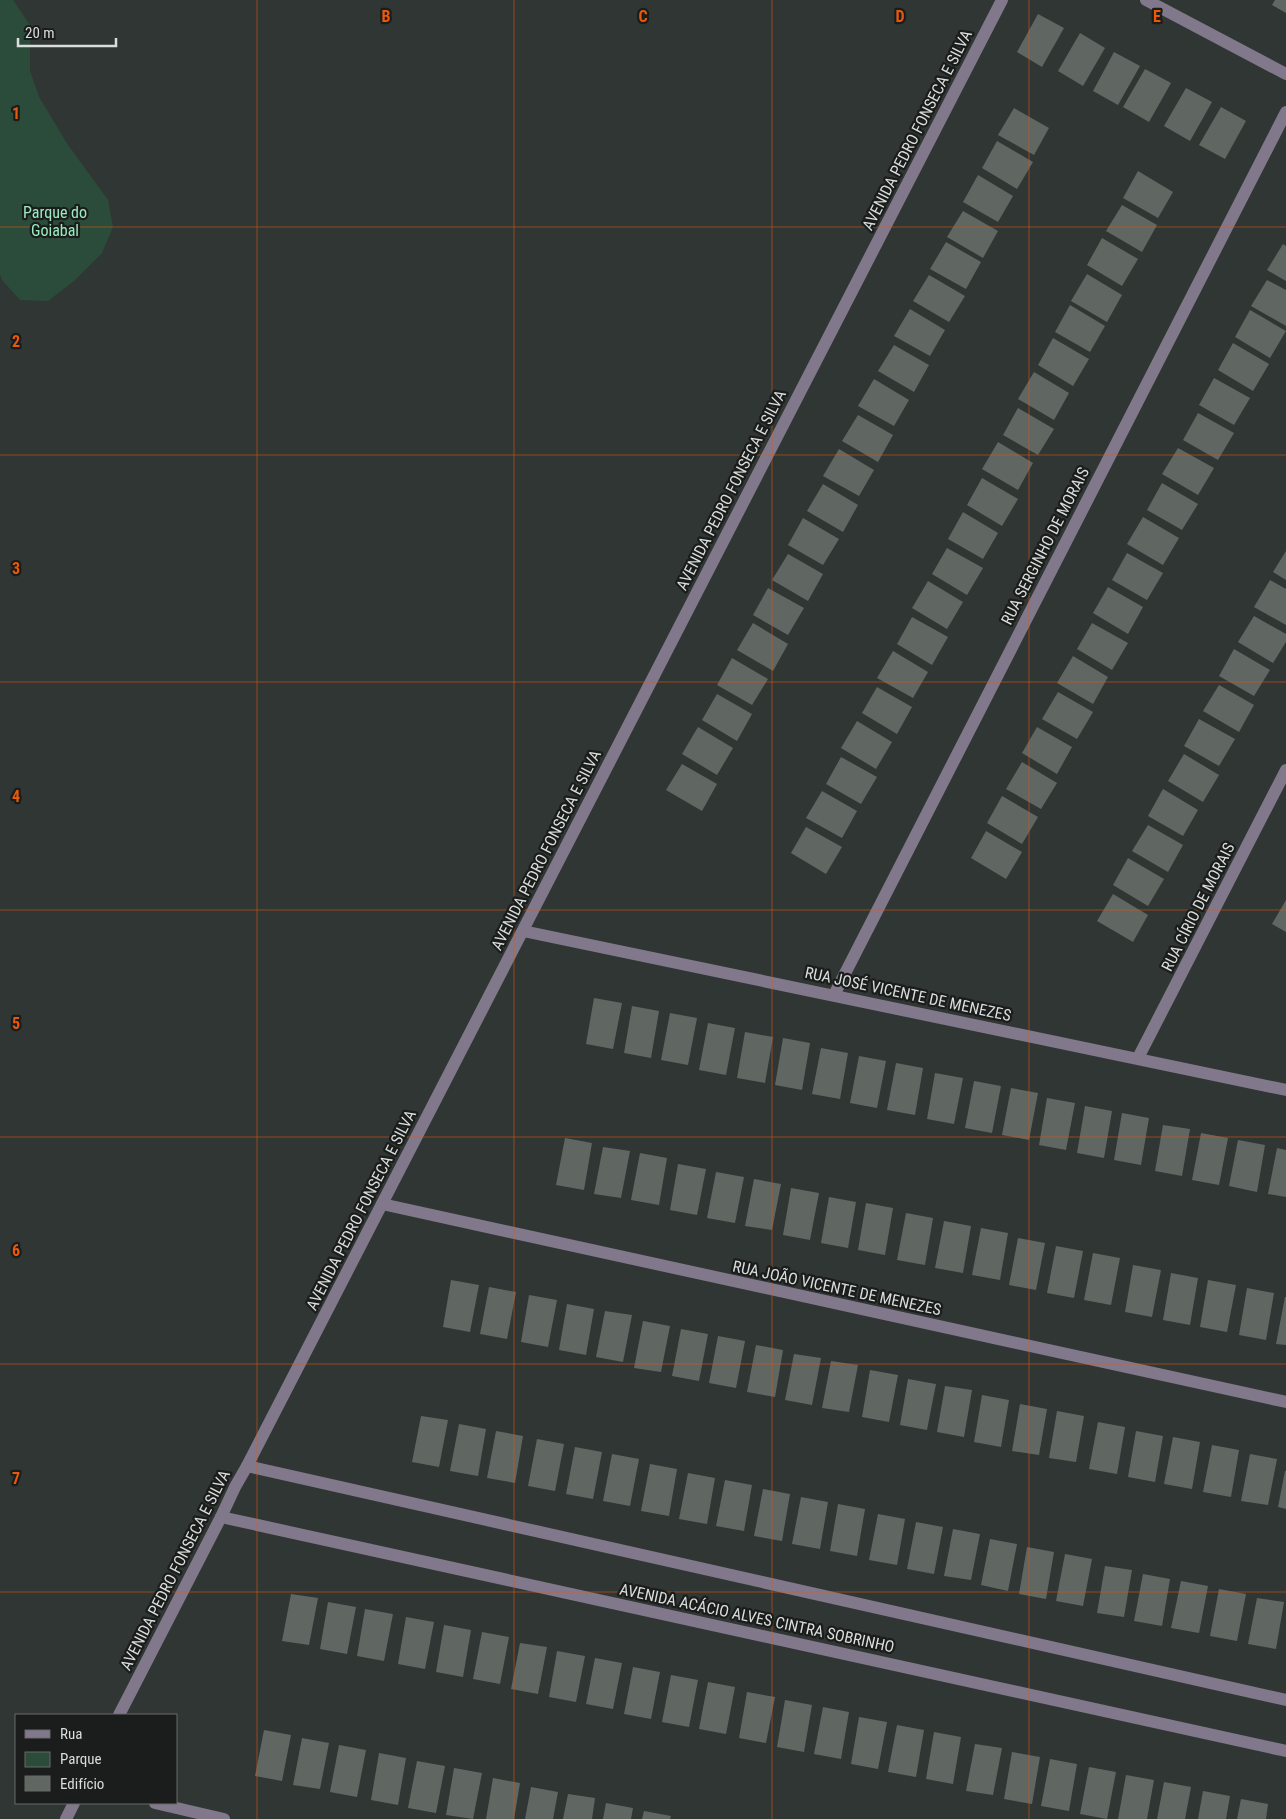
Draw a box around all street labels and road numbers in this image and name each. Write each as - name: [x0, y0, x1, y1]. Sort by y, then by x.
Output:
- street label: AVENIDA PEDRO FONSECA E SILVA: [858, 27, 976, 233]
- street label: AVENIDA PEDRO FONSECA E SILVA: [672, 387, 790, 593]
- street label: RUA SERGINHO DE MORAIS: [997, 464, 1093, 628]
- street label: AVENIDA PEDRO FONSECA E SILVA: [487, 747, 605, 953]
- street label: RUA CÍRIO DE MORAIS: [1157, 840, 1239, 974]
- street label: RUA JOSÉ VICENTE DE MENEZES: [803, 963, 1013, 1025]
- street label: AVENIDA PEDRO FONSECA E SILVA: [302, 1107, 420, 1313]
- street label: RUA JOÃO VICENTE DE MENEZES: [731, 1256, 943, 1319]
- street label: AVENIDA PEDRO FONSECA E SILVA: [116, 1467, 234, 1673]
- street label: AVENIDA ACÁCIO ALVES CINTRA SOBRINHO: [618, 1580, 896, 1656]

